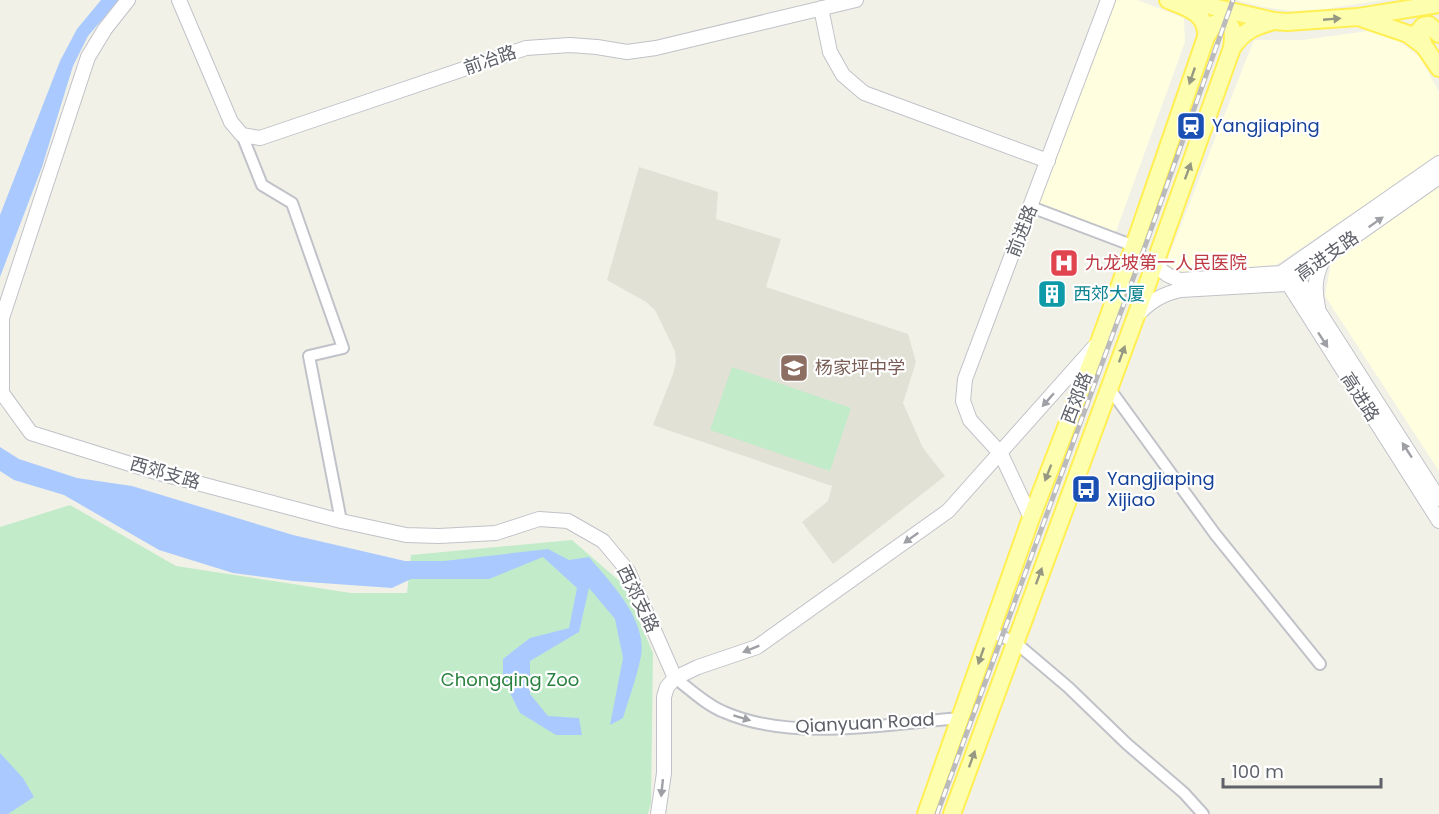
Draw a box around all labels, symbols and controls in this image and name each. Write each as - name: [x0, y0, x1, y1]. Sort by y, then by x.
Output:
- one-way arrow: [1323, 14, 1342, 24]
- street label: 前冶路: [460, 39, 519, 80]
- one-way arrow: [1187, 67, 1197, 85]
- station icon: Yangjiaping: [1175, 110, 1207, 142]
- place label: Yangjiaping: [1212, 113, 1320, 138]
- one-way arrow: [1184, 161, 1194, 179]
- street label: 前进路: [1000, 201, 1043, 261]
- one-way arrow: [1368, 216, 1384, 228]
- street label: 高进支路: [1290, 225, 1363, 286]
- hospital icon: 九龙坡第一人民医院: [1048, 247, 1080, 279]
- place label: 九龙坡第一人民医院: [1085, 250, 1247, 275]
- building icon: 西郊大厦: [1036, 278, 1068, 310]
- place label: 西郊大厦: [1073, 281, 1145, 306]
- one-way arrow: [1318, 332, 1329, 348]
- one-way arrow: [1117, 345, 1127, 363]
- school or university icon: 杨家坪中学: [778, 352, 810, 384]
- place label: 杨家坪中学: [815, 355, 905, 380]
- street label: 高进路: [1335, 367, 1386, 426]
- street label: 西郊路: [1055, 368, 1098, 428]
- one-way arrow: [1042, 392, 1055, 407]
- one-way arrow: [1402, 442, 1413, 458]
- street label: 西郊支路: [127, 451, 203, 494]
- one-way arrow: [1043, 464, 1053, 482]
- place label: Yangjiaping Xijiao: [1107, 466, 1215, 512]
- bus stop icon: Yangjiaping Xijiao: [1070, 473, 1102, 505]
- one-way arrow: [903, 532, 919, 544]
- street label: 西郊支路: [611, 561, 665, 637]
- one-way arrow: [1035, 567, 1045, 585]
- one-way arrow: [741, 644, 759, 654]
- one-way arrow: [976, 647, 986, 665]
- park label: Chongqing Zoo: [441, 667, 579, 692]
- street label: Qianyuan Road: [795, 706, 935, 739]
- one-way arrow: [734, 714, 752, 723]
- one-way arrow: [968, 750, 977, 768]
- scale bar: [1223, 751, 1380, 789]
- text: 100 m: [1232, 759, 1284, 784]
- one-way arrow: [658, 779, 667, 798]

